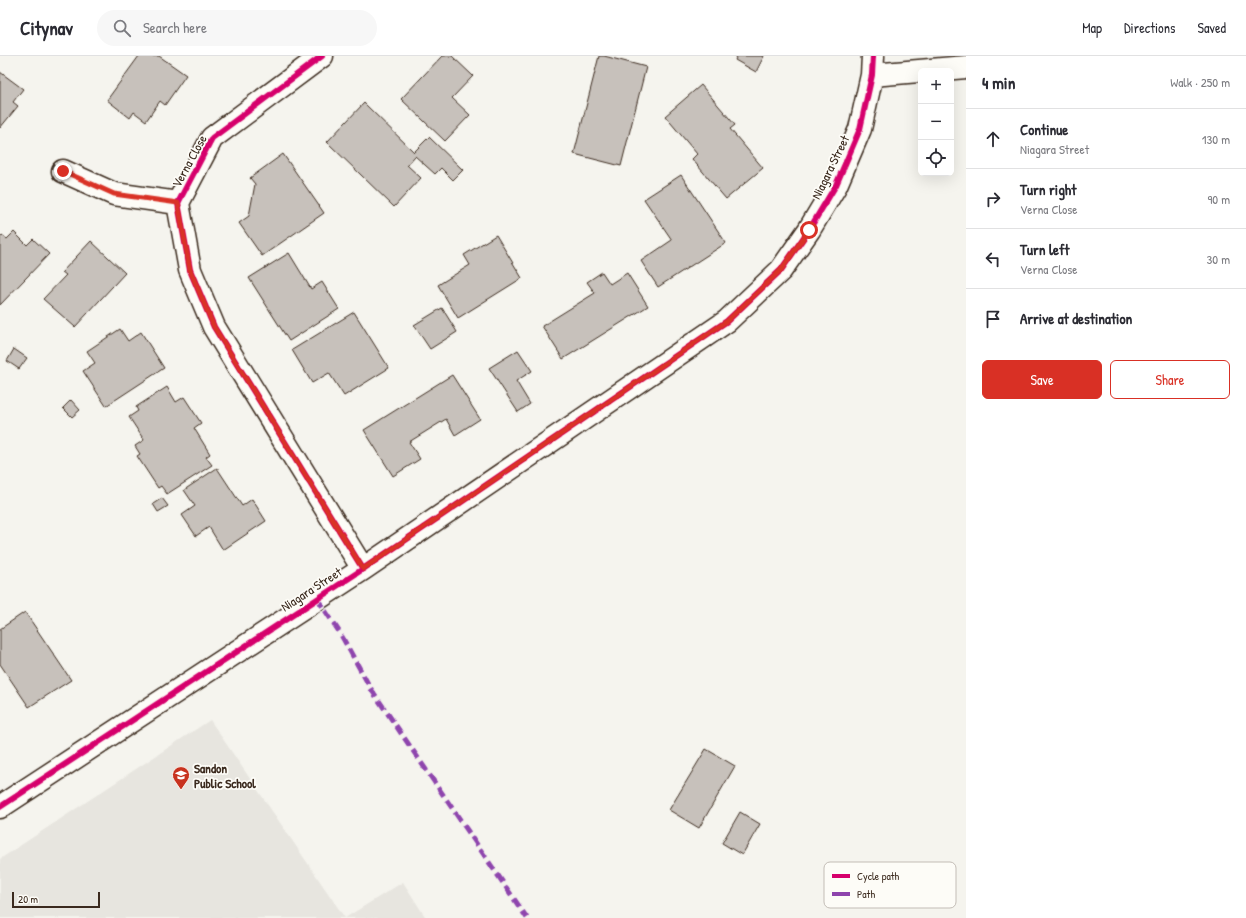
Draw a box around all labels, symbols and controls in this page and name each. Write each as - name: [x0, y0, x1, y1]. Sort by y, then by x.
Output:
- search box: [97, 10, 377, 46]
- text: Citynav: [20, 15, 73, 41]
- icon: search: [111, 17, 133, 39]
- text: Search here: [143, 17, 207, 38]
- text: Map: [1082, 18, 1102, 37]
- text: Directions: [1124, 18, 1175, 37]
- text: Saved: [1197, 18, 1226, 37]
- map controls: [918, 68, 954, 176]
- button: +: [918, 68, 954, 104]
- text: 4 min: [982, 71, 1015, 94]
- text: Walk · 250 m: [1170, 73, 1230, 91]
- button: −: [918, 104, 954, 140]
- text: Continue: [1020, 119, 1068, 140]
- icon: ahead: [982, 128, 1004, 150]
- text: 130 m: [1202, 130, 1230, 148]
- street label: Verna Close: [167, 132, 211, 190]
- street label: Niagara Street: [807, 132, 853, 202]
- button: locate: [918, 140, 954, 176]
- text: Niagara Street: [1020, 140, 1089, 158]
- route end: [54, 162, 72, 180]
- text: Turn right: [1020, 179, 1076, 200]
- icon: right: [982, 188, 1004, 210]
- text: 90 m: [1208, 190, 1230, 208]
- text: Verna Close: [1020, 200, 1077, 218]
- route start: [800, 221, 818, 239]
- text: Turn left: [1020, 239, 1070, 260]
- icon: left: [982, 248, 1004, 270]
- text: 30 m: [1207, 250, 1230, 268]
- text: Verna Close: [1020, 260, 1077, 278]
- icon: arrive: [982, 308, 1004, 330]
- text: Arrive at destination: [1020, 308, 1132, 329]
- button: Save: [982, 360, 1102, 399]
- button: Share: [1110, 360, 1230, 399]
- street label: Niagara Street: [277, 562, 345, 615]
- place label: Sandon Public School: [194, 759, 256, 792]
- school or university icon: Sandon Public School: [171, 765, 191, 790]
- legend: [824, 862, 956, 908]
- text: Cycle path: [857, 869, 900, 883]
- text: Path: [857, 887, 875, 901]
- scale bar: [12, 890, 100, 909]
- text: 20 m: [18, 892, 38, 906]

